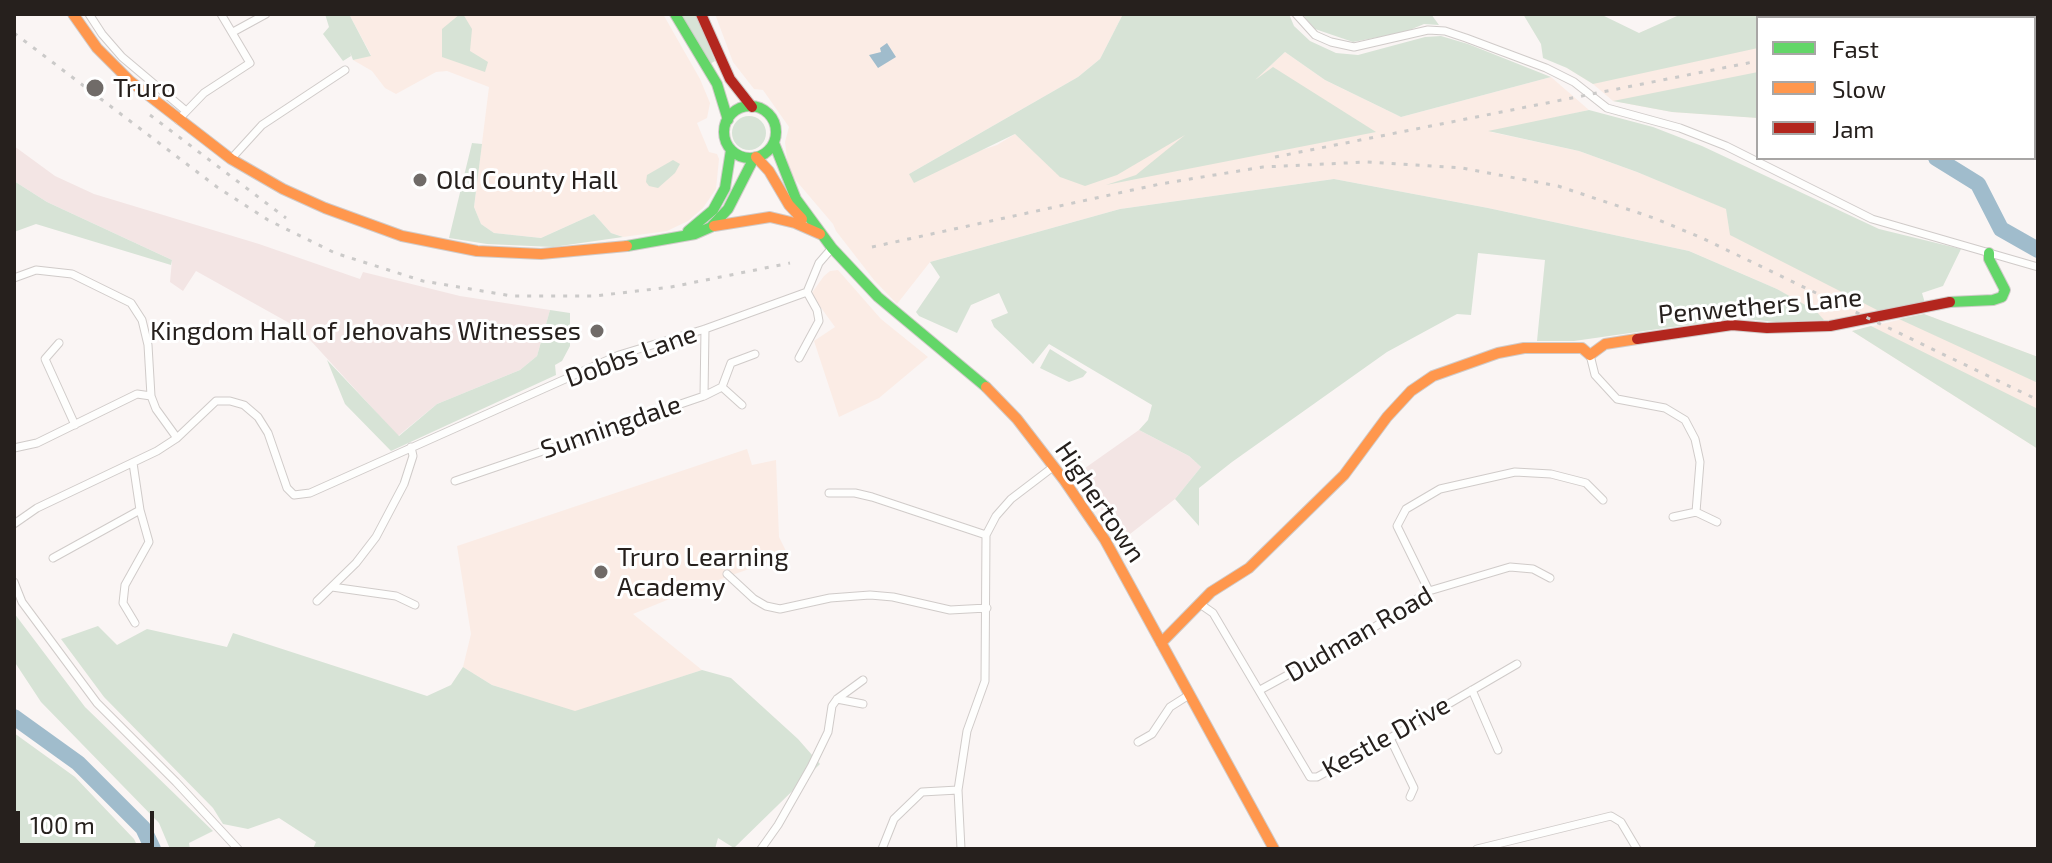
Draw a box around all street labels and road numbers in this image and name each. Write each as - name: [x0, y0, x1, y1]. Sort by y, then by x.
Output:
- street label: Penwethers Lane: [1657, 282, 1863, 330]
- street label: Dobbs Lane: [561, 318, 701, 394]
- street label: Sunningdale: [537, 388, 685, 466]
- street label: Highertown: [1048, 436, 1152, 568]
- street label: Dudman Road: [1280, 579, 1438, 689]
- street label: Kestle Drive: [1317, 689, 1455, 785]

